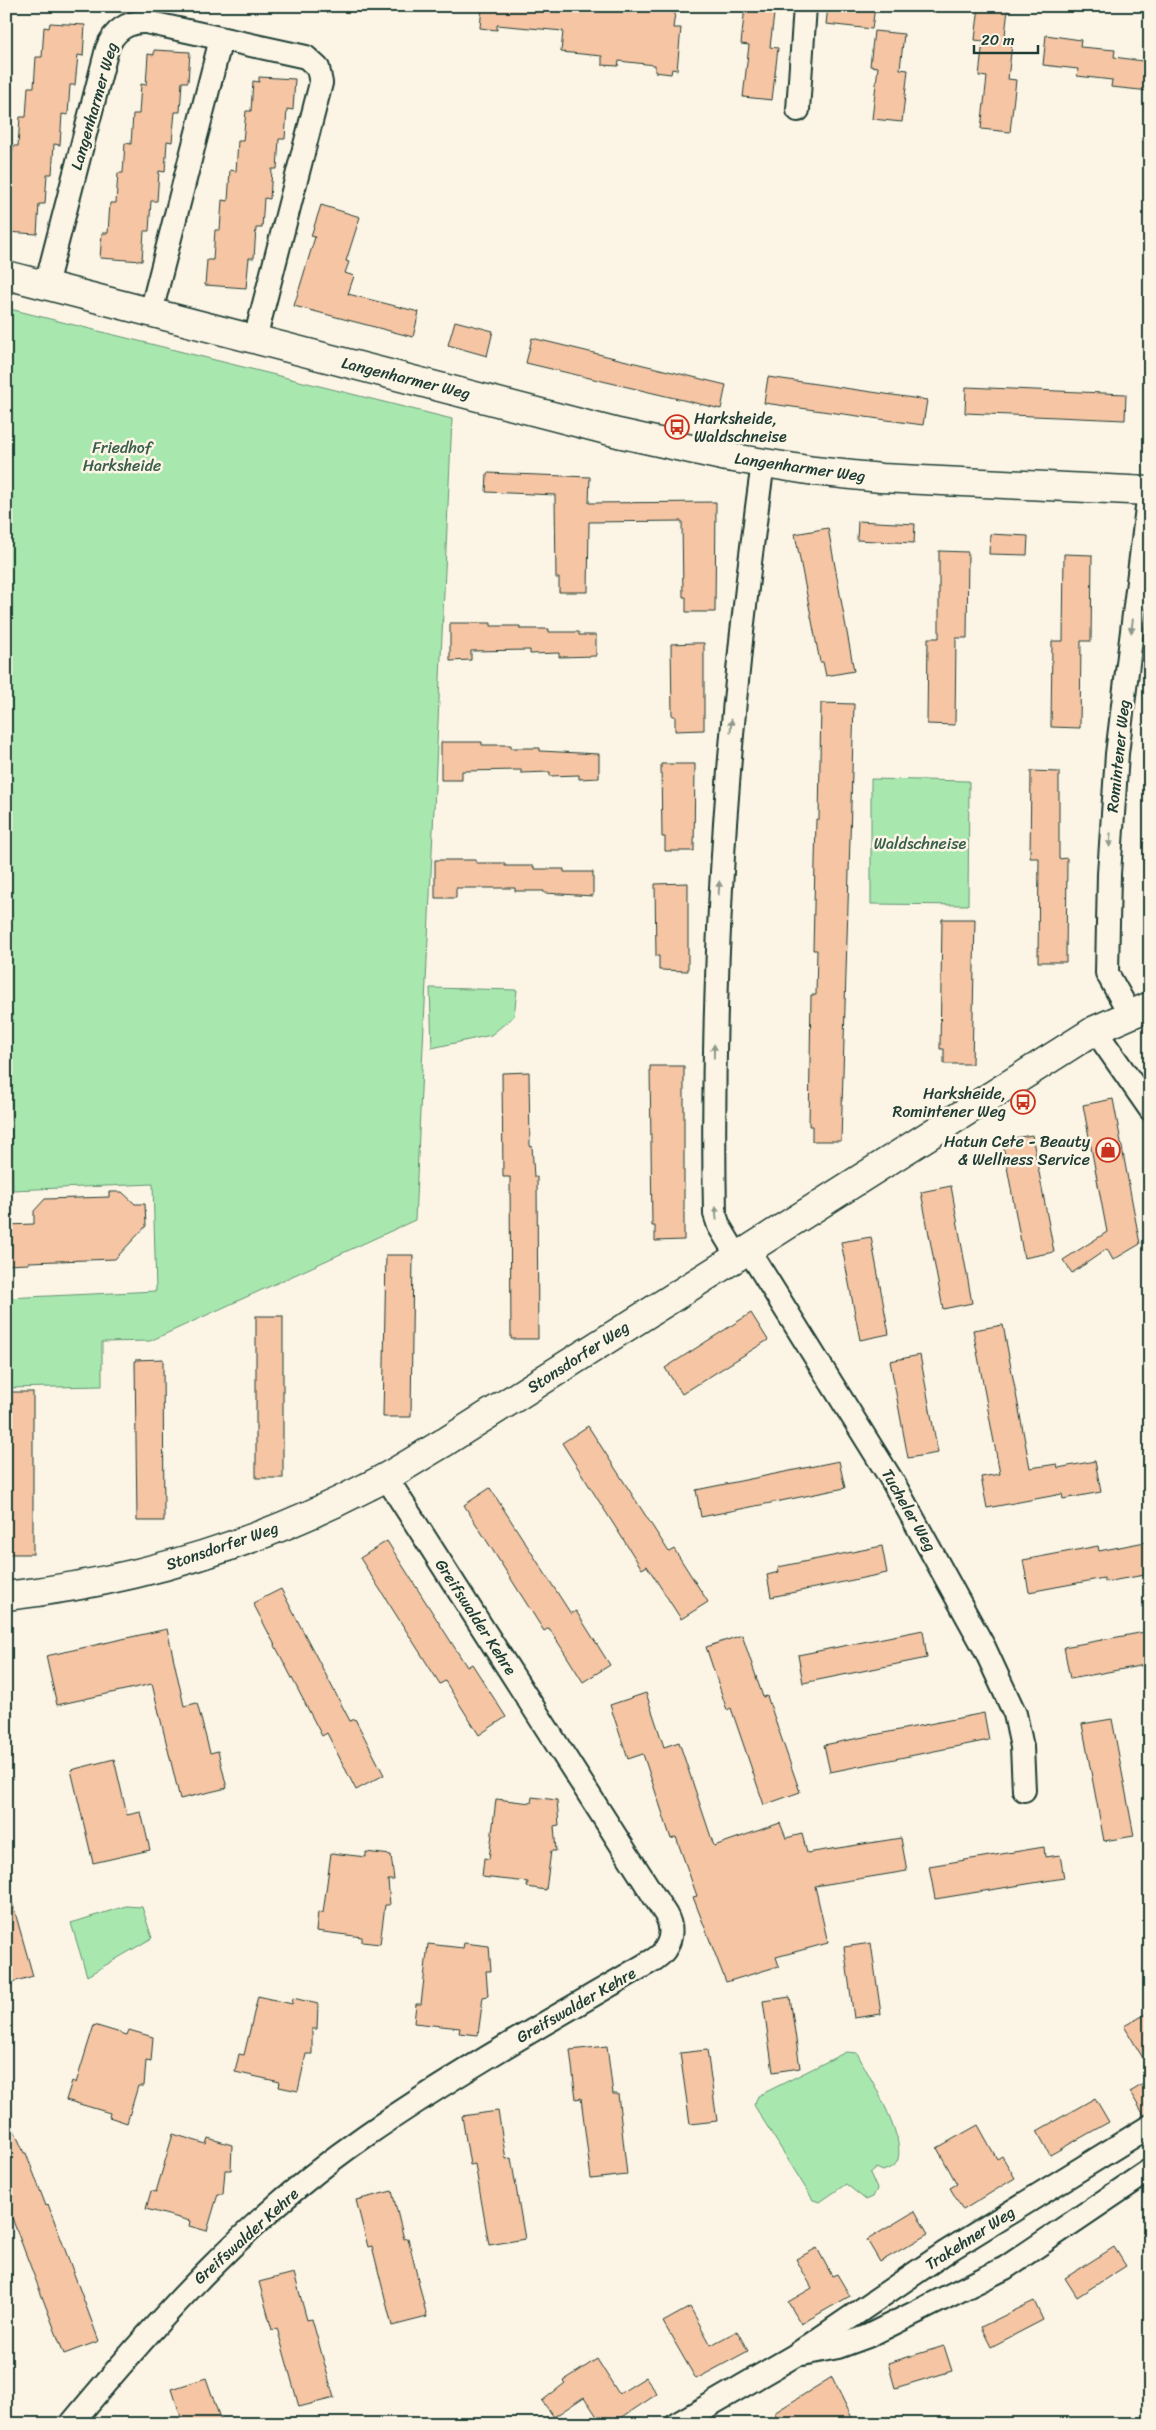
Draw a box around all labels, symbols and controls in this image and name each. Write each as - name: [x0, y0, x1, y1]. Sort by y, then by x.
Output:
- scale bar: [974, 22, 1037, 54]
- text: 20 m: [981, 27, 1015, 53]
- street label: Langenharmer Weg: [62, 39, 126, 173]
- street label: Langenharmer Weg: [339, 348, 473, 408]
- place label: Harksheide, Waldschneise: [694, 404, 787, 451]
- bus stop icon: Harksheide, Waldschneise: [664, 414, 690, 440]
- park label: Friedhof Harksheide: [83, 433, 161, 480]
- street label: Langenharmer Weg: [733, 443, 867, 491]
- one-way arrow: [1128, 618, 1136, 634]
- street label: Romintener Weg: [1098, 698, 1138, 814]
- one-way arrow: [727, 718, 735, 734]
- park label: Waldschneise: [874, 829, 967, 858]
- one-way arrow: [1106, 832, 1114, 848]
- one-way arrow: [716, 880, 724, 896]
- one-way arrow: [710, 1042, 718, 1058]
- place label: Harksheide, Romintener Weg: [892, 1079, 1006, 1126]
- bus stop icon: Harksheide, Romintener Weg: [1010, 1089, 1036, 1115]
- place label: Hatun Cete - Beauty & Wellness Service: [944, 1127, 1091, 1174]
- shop icon: Hatun Cete - Beauty & Wellness Service: [1095, 1137, 1121, 1163]
- one-way arrow: [712, 1205, 720, 1221]
- street label: Stonsdorfer Weg: [521, 1313, 635, 1401]
- street label: Tucheler Weg: [873, 1463, 945, 1557]
- street label: Stonsdorfer Weg: [162, 1513, 282, 1579]
- street label: Greifswalder Kehre: [427, 1553, 525, 1681]
- street label: Greifswalder Kehre: [511, 1959, 642, 2051]
- street label: Greifswalder Kehre: [186, 2180, 306, 2292]
- street label: Trakehner Weg: [919, 2198, 1021, 2278]

